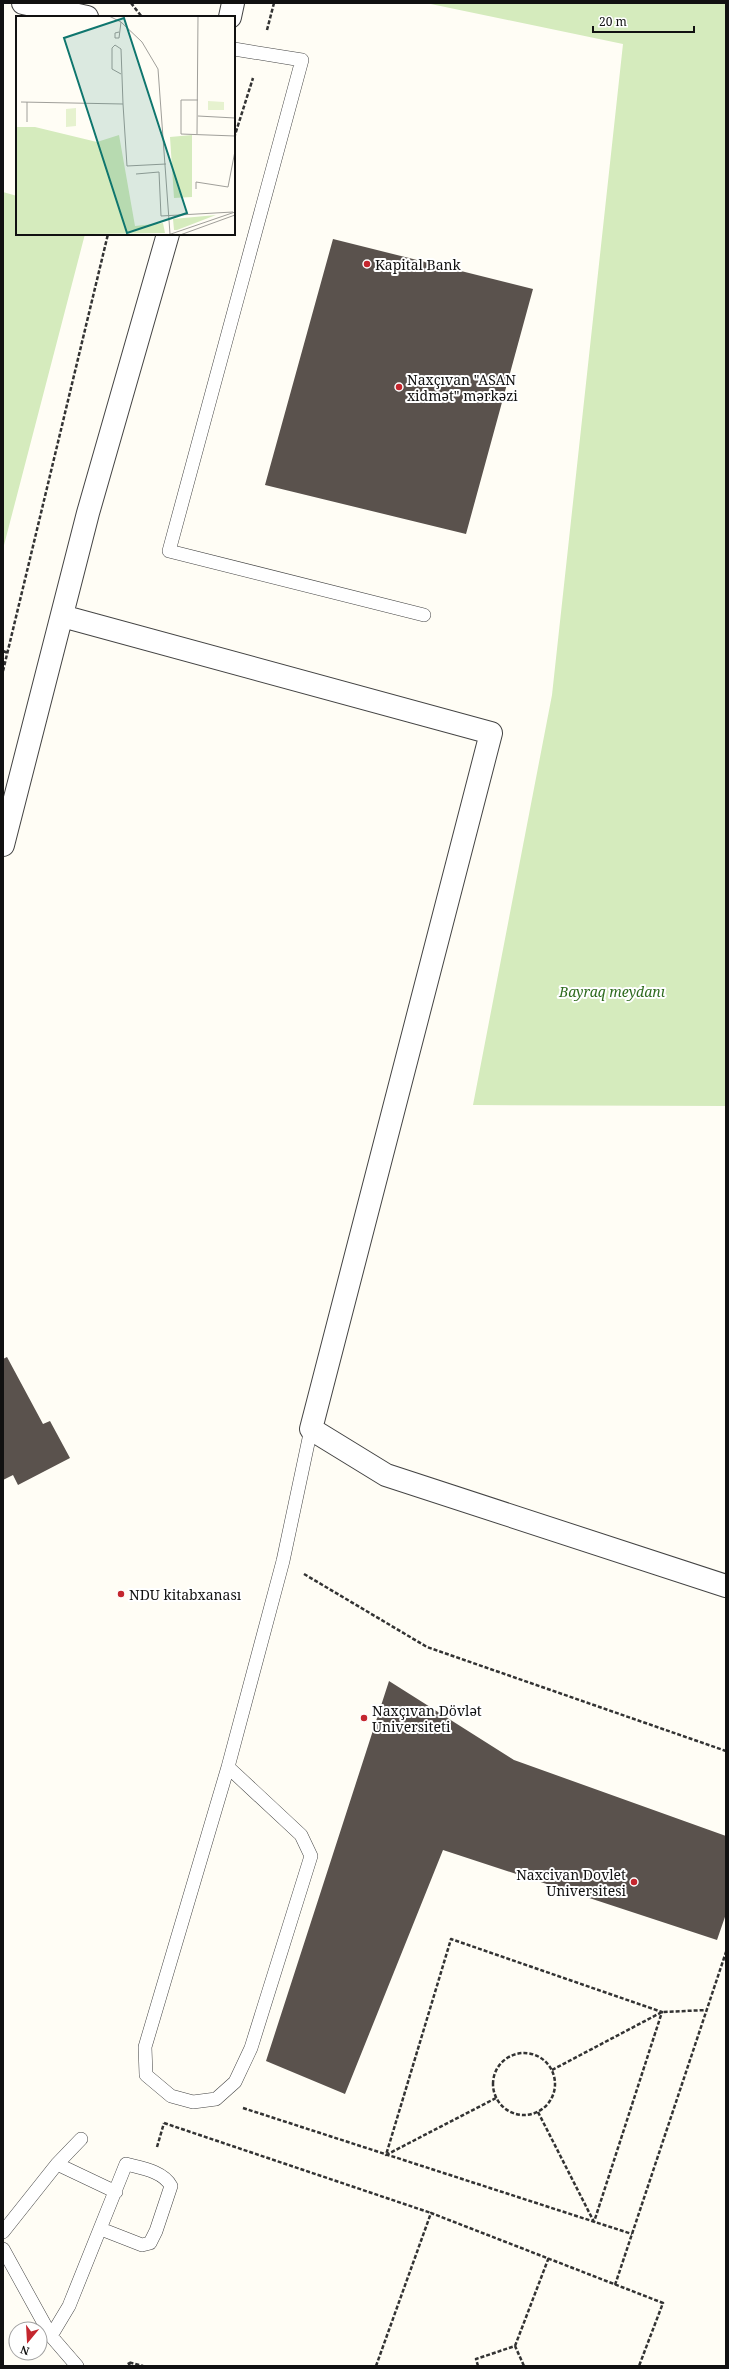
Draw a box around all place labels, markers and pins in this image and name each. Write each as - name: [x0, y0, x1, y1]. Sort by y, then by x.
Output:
- place label: Kapital Bank: [375, 255, 462, 274]
- marker: Kapital Bank: [362, 259, 372, 269]
- place label: Naxçıvan "ASAN xidmət" mərkəzi: [407, 370, 518, 405]
- marker: Naxçıvan "ASAN xidmət" mərkəzi: [394, 382, 404, 392]
- place label: NDU kitabxanası: [129, 1585, 242, 1604]
- marker: NDU kitabxanası: [116, 1589, 126, 1599]
- place label: Naxçıvan Dövlət Universiteti: [372, 1701, 482, 1736]
- marker: Naxçıvan Dövlət Universiteti: [359, 1713, 369, 1723]
- place label: Naxcivan Dovlet Universitesi: [516, 1865, 627, 1900]
- marker: Naxcivan Dovlet Universitesi: [629, 1877, 639, 1887]

